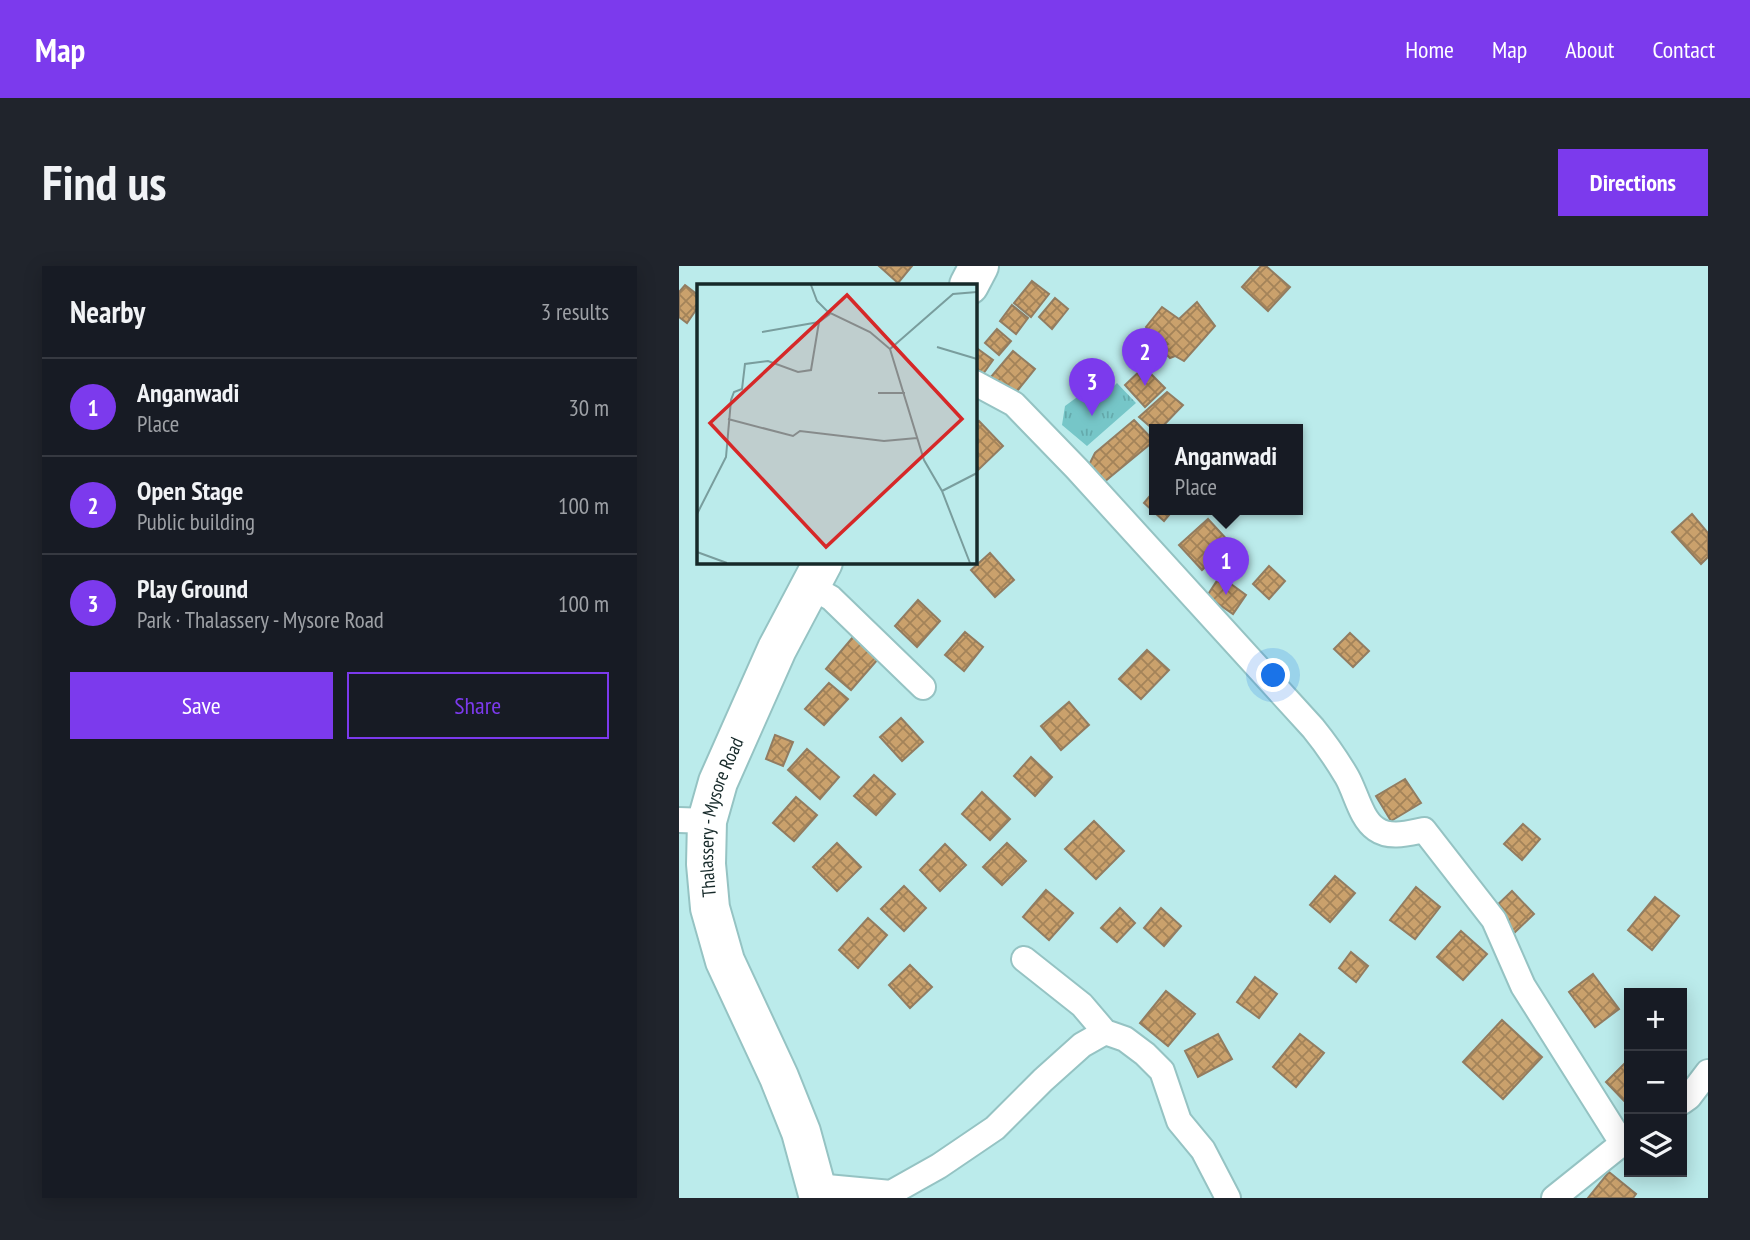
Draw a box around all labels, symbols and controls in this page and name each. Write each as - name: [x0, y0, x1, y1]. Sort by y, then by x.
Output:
- text: Map: [35, 28, 85, 71]
- text: Home: [1405, 34, 1454, 65]
- text: Map: [1492, 34, 1527, 65]
- text: About: [1565, 34, 1614, 65]
- text: Contact: [1652, 34, 1715, 65]
- button: Directions: [1558, 149, 1708, 216]
- text: Find us: [42, 150, 166, 214]
- inset map: [697, 284, 977, 564]
- text: Nearby: [70, 292, 145, 331]
- text: 3 results: [541, 297, 609, 326]
- pin: 2: [1122, 328, 1168, 386]
- pin: 3: [1069, 358, 1115, 416]
- text: Anganwadi: [137, 376, 239, 409]
- text: 1: [88, 393, 99, 422]
- text: 30 m: [568, 393, 609, 422]
- text: Place: [137, 409, 179, 438]
- popup: [1149, 424, 1303, 515]
- text: Anganwadi: [1175, 439, 1277, 472]
- text: Place: [1175, 472, 1217, 501]
- text: Open Stage: [137, 474, 244, 507]
- text: 2: [88, 491, 99, 520]
- text: 100 m: [558, 491, 609, 520]
- text: Public building: [137, 507, 255, 536]
- pin: 1: [1203, 537, 1249, 595]
- text: Play Ground: [137, 572, 248, 605]
- text: 3: [88, 589, 99, 618]
- text: 100 m: [558, 589, 609, 618]
- text: Park · Thalassery - Mysore Road: [137, 605, 384, 634]
- your location: [1256, 658, 1290, 692]
- button: Save: [70, 672, 333, 739]
- button: Share: [347, 672, 609, 739]
- street label: Thalassery - Mysore Road: [694, 733, 748, 898]
- map controls: [1624, 988, 1687, 1177]
- button: +: [1624, 988, 1687, 1051]
- button: −: [1624, 1051, 1687, 1114]
- button: layers: [1624, 1114, 1687, 1177]

